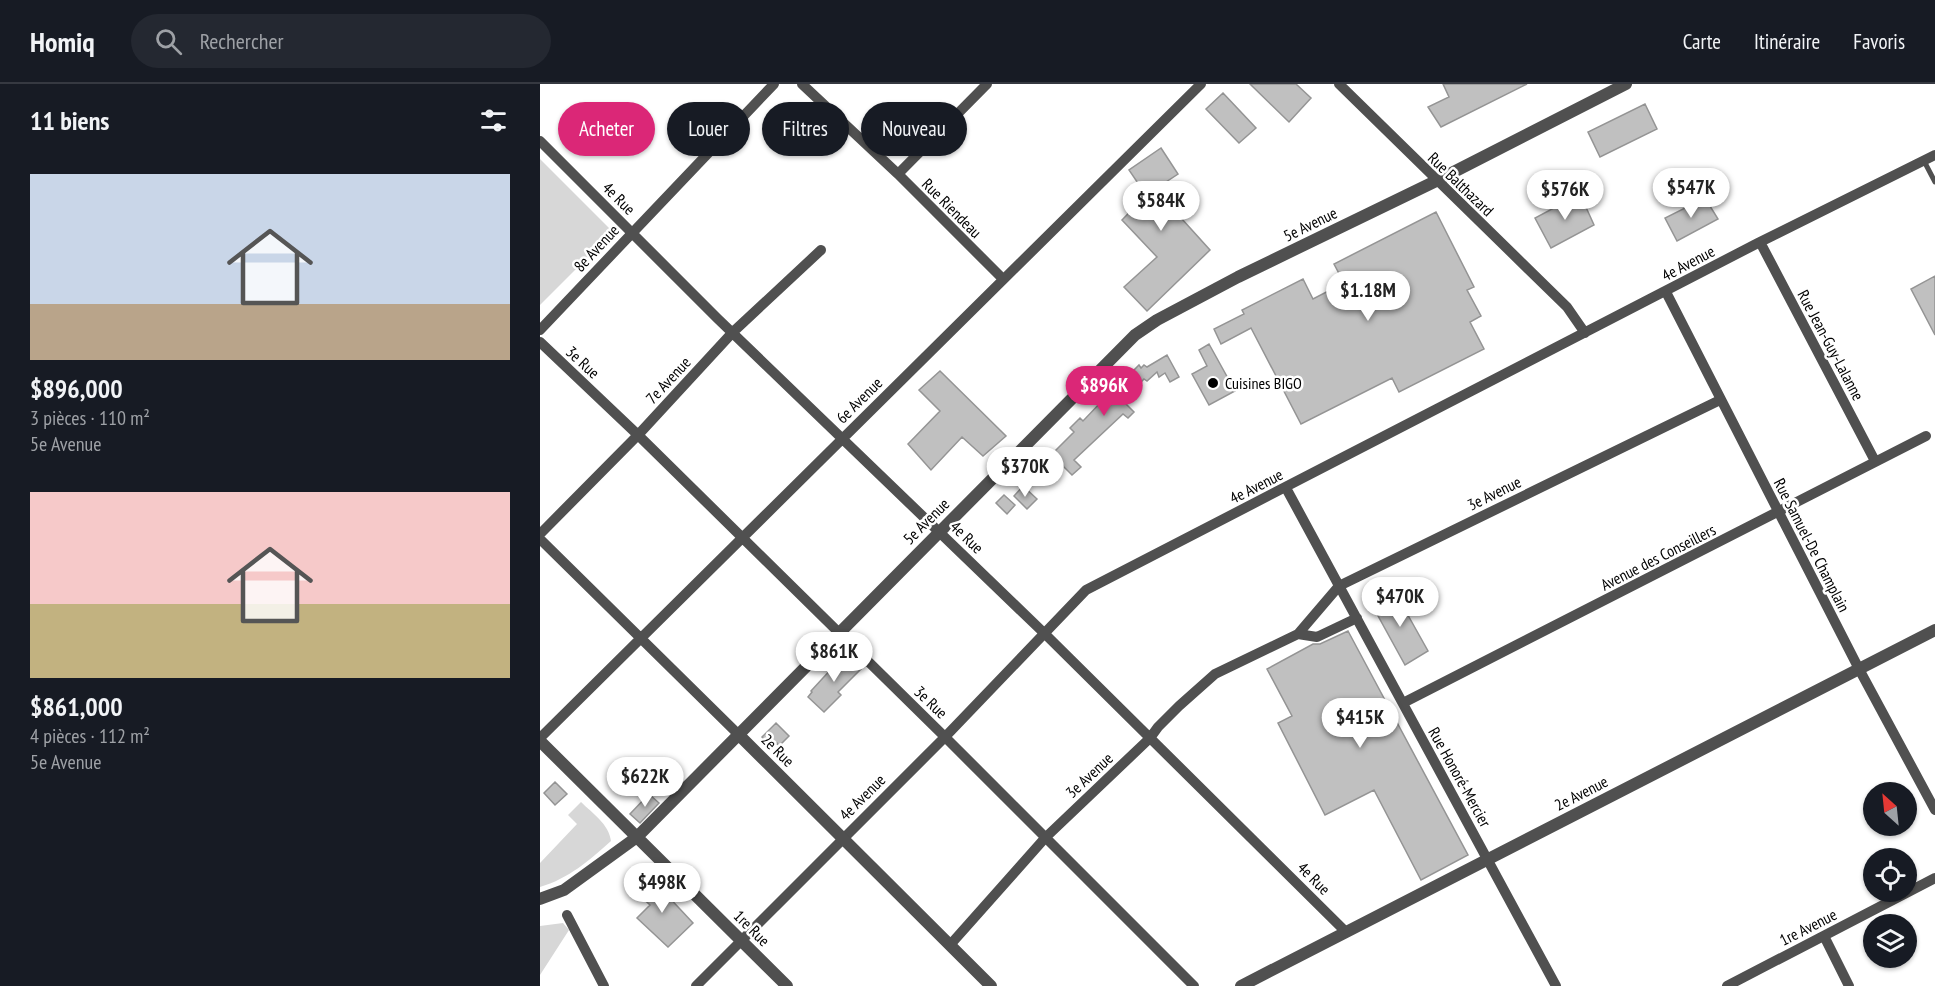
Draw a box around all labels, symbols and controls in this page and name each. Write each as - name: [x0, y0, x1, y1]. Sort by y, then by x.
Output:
- search box: [131, 14, 551, 68]
- text: Homiq: [30, 23, 95, 60]
- icon: search: [152, 25, 185, 58]
- text: Rechercher: [200, 27, 284, 55]
- text: Carte: [1683, 28, 1721, 55]
- text: Itinéraire: [1754, 28, 1820, 55]
- text: Favoris: [1853, 28, 1905, 55]
- chip: Acheter: [558, 102, 655, 156]
- chip: Louer: [667, 102, 750, 156]
- chip: Filtres: [762, 102, 849, 156]
- chip: Nouveau: [861, 102, 967, 156]
- text: 11 biens: [30, 104, 109, 137]
- icon: filters: [477, 104, 510, 137]
- street label: Rue Balthazard: [1424, 148, 1498, 220]
- pin: $547K: [1649, 168, 1733, 219]
- pin: $576K: [1523, 170, 1607, 221]
- street label: Rue Riendeau: [918, 174, 986, 242]
- text: $547K: [1667, 174, 1715, 200]
- text: $576K: [1541, 176, 1589, 202]
- street label: 4e Rue: [598, 177, 640, 219]
- pin: $584K: [1119, 181, 1203, 232]
- text: $584K: [1137, 187, 1185, 213]
- street label: 5e Avenue: [1280, 202, 1340, 246]
- icon: home: [216, 213, 324, 321]
- street label: 8e Avenue: [569, 220, 623, 276]
- street label: 4e Avenue: [1658, 241, 1718, 285]
- pin: $1.18M: [1319, 271, 1417, 322]
- text: $1.18M: [1340, 277, 1396, 303]
- street label: Rue Jean-Guy-Lalanne: [1793, 286, 1869, 404]
- street label: 3e Rue: [562, 342, 604, 382]
- street label: 7e Avenue: [641, 352, 695, 408]
- pin: $896K: [1062, 366, 1146, 417]
- text: $896,000: [30, 372, 123, 405]
- text: $896K: [1080, 372, 1128, 398]
- street label: 6e Avenue: [832, 373, 886, 427]
- place label: Cuisines BIGO: [1225, 373, 1302, 393]
- marker: Cuisines BIGO: [1206, 376, 1220, 390]
- text: 3 pièces · 110 m²: [30, 405, 150, 431]
- text: 5e Avenue: [30, 431, 102, 457]
- pin: $370K: [983, 447, 1067, 498]
- text: $370K: [1001, 453, 1049, 479]
- street label: 4e Avenue: [1226, 464, 1286, 508]
- street label: 3e Avenue: [1464, 471, 1524, 515]
- street label: Rue Samuel-De Champlain: [1770, 475, 1854, 615]
- street label: 5e Avenue: [899, 494, 953, 548]
- street label: 4e Rue: [946, 516, 988, 558]
- street label: Avenue des Conseillers: [1597, 519, 1719, 595]
- icon: home: [216, 531, 324, 639]
- pin: $470K: [1358, 577, 1442, 628]
- text: $470K: [1376, 583, 1424, 609]
- pin: $861K: [792, 632, 876, 683]
- text: $861K: [810, 638, 858, 664]
- street label: 3e Rue: [910, 681, 952, 723]
- text: $861,000: [30, 690, 123, 723]
- pin: $415K: [1318, 698, 1402, 749]
- text: $415K: [1336, 704, 1384, 730]
- text: 4 pièces · 112 m²: [30, 723, 150, 749]
- street label: Rue Honoré-Mercier: [1424, 724, 1496, 831]
- street label: 2e Rue: [757, 729, 799, 771]
- street label: 3e Avenue: [1061, 748, 1117, 802]
- text: 5e Avenue: [30, 749, 102, 775]
- pin: $622K: [603, 757, 687, 808]
- text: $622K: [621, 763, 669, 789]
- street label: 4e Avenue: [835, 770, 889, 824]
- street label: 2e Avenue: [1551, 771, 1611, 815]
- north arrow: [1863, 782, 1917, 836]
- map controls: [1863, 782, 1917, 968]
- button: locate: [1863, 848, 1917, 902]
- street label: 4e Rue: [1293, 857, 1335, 899]
- pin: $498K: [620, 863, 704, 914]
- text: $498K: [638, 869, 686, 895]
- street label: 1re Avenue: [1776, 904, 1840, 950]
- street label: 1re Rue: [730, 906, 774, 950]
- button: layers: [1863, 914, 1917, 968]

